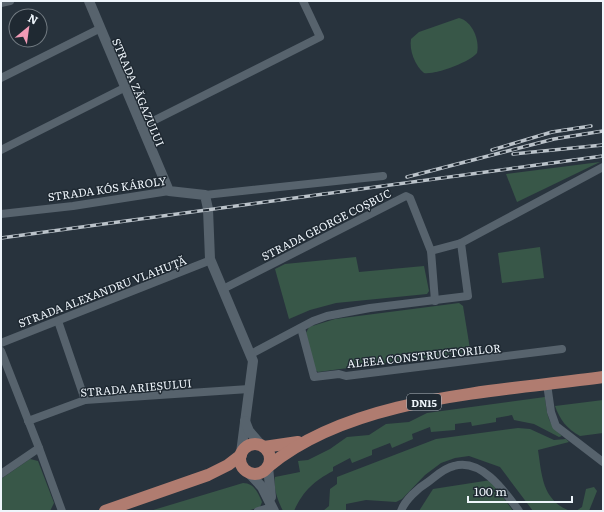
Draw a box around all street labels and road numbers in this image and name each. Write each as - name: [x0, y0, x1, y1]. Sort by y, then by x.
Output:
- street label: STRADA ZĂGAZULUI: [109, 35, 169, 149]
- street label: STRADA KÓS KÁROLY: [47, 172, 167, 204]
- street label: STRADA GEORGE COȘBUC: [258, 184, 394, 264]
- street label: STRADA ALEXANDRU VLAHUȚĂ: [16, 251, 189, 332]
- street label: ALEEA CONSTRUCTORILOR: [346, 339, 502, 371]
- street label: STRADA ARIEȘULUI: [80, 374, 192, 400]
- road number: DN15: [407, 394, 441, 410]

